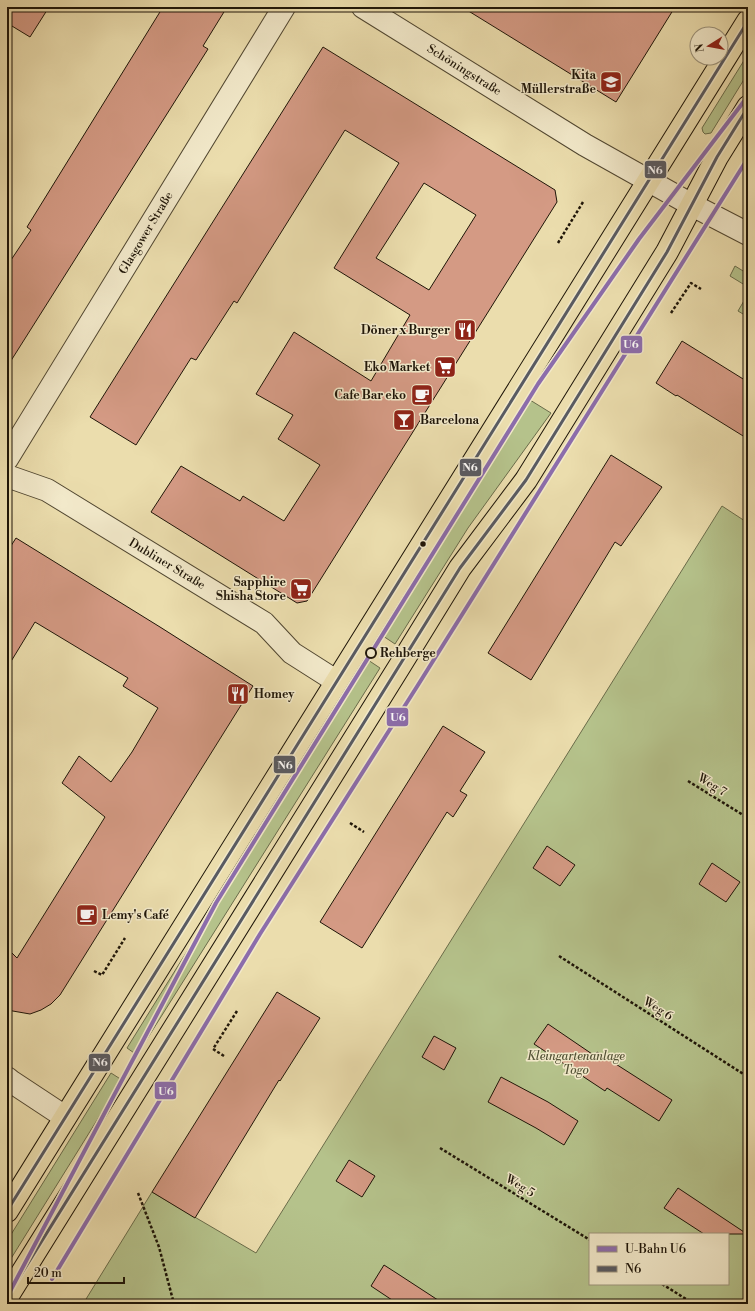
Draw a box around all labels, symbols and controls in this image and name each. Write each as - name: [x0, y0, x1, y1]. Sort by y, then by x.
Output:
- north arrow: [689, 26, 729, 66]
- street label: Schöningstraße: [424, 41, 504, 99]
- text: N: [692, 42, 708, 53]
- place label: Kita Müllerstraße: [521, 68, 597, 97]
- school or university icon: Kita Müllerstraße: [598, 69, 624, 95]
- line badge: N6: [644, 160, 667, 179]
- text: N6: [647, 164, 663, 178]
- street label: Glasgower Straße: [115, 189, 177, 277]
- restaurant icon: Döner x Burger: [452, 317, 478, 343]
- place label: Döner x Burger: [361, 323, 450, 338]
- line badge: U6: [620, 335, 643, 354]
- text: U6: [623, 338, 639, 352]
- supermarket icon: Eko Market: [432, 354, 458, 380]
- place label: Eko Market: [364, 360, 431, 375]
- cafe icon: Cafe Bar eko: [409, 382, 435, 408]
- place label: Cafe Bar eko: [334, 388, 406, 403]
- bar icon: Barcelona: [391, 407, 417, 433]
- place label: Barcelona: [420, 413, 480, 428]
- line badge: N6: [459, 458, 482, 477]
- text: N6: [462, 461, 478, 475]
- street label: Dubliner Straße: [126, 535, 208, 593]
- unlabelled marker: [418, 539, 428, 549]
- place label: Sapphire Shisha Store: [216, 575, 287, 604]
- supermarket icon: Sapphire Shisha Store: [288, 576, 314, 602]
- place label: Rehberge: [380, 646, 436, 661]
- marker: Rehberge: [365, 647, 377, 659]
- restaurant icon: Homey: [225, 681, 251, 707]
- place label: Homey: [254, 687, 295, 702]
- line badge: U6: [386, 707, 409, 727]
- text: U6: [390, 711, 406, 725]
- line badge: N6: [273, 755, 296, 774]
- text: N6: [277, 759, 293, 773]
- street label: Weg 7: [694, 770, 729, 800]
- cafe icon: Lemy's Café: [74, 902, 100, 928]
- place label: Lemy's Café: [102, 908, 170, 923]
- street label: Weg 6: [640, 994, 676, 1024]
- park label: Kleingartenanlage Togo: [527, 1049, 625, 1078]
- line badge: N6: [88, 1053, 111, 1072]
- text: N6: [92, 1056, 108, 1070]
- line badge: U6: [154, 1081, 177, 1100]
- text: U6: [158, 1085, 174, 1099]
- street label: Weg 5: [502, 1171, 538, 1201]
- legend: [589, 1233, 729, 1285]
- text: U-Bahn U6: [625, 1242, 686, 1257]
- scale bar: [28, 1259, 124, 1285]
- text: N6: [625, 1262, 641, 1277]
- text: 20 m: [34, 1266, 62, 1281]

